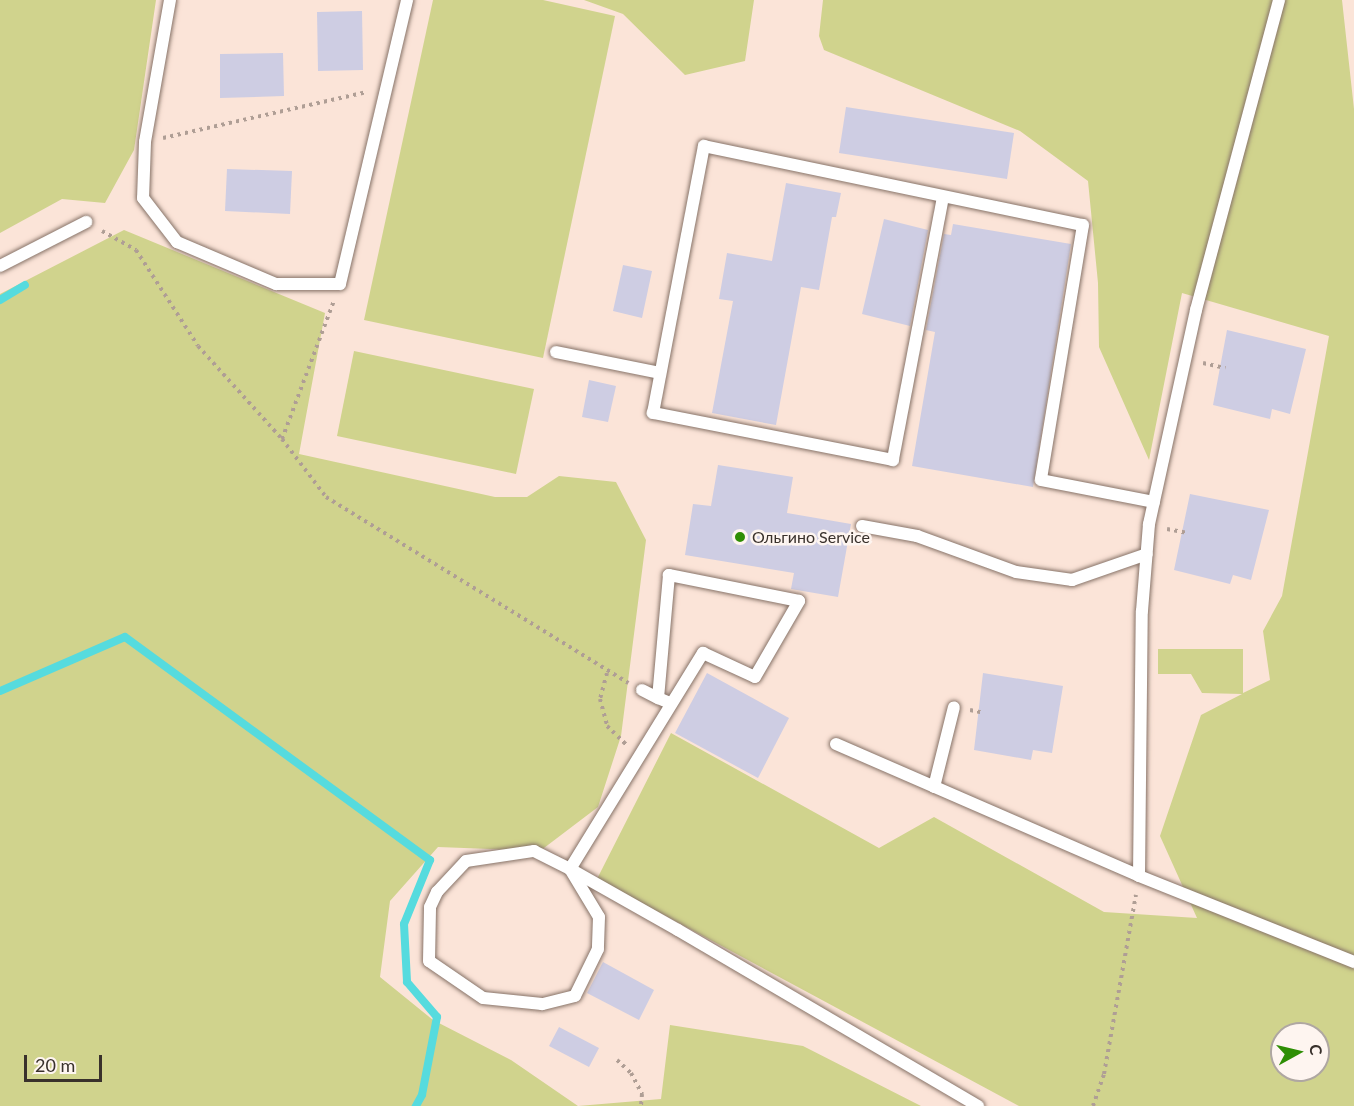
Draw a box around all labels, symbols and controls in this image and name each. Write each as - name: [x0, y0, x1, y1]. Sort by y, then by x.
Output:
- place label: Ольгино Service: [752, 527, 870, 547]
- marker: Ольгино Service: [733, 530, 747, 544]
- north arrow: [1270, 1022, 1330, 1082]
- scale bar: [27, 1043, 105, 1081]
- text: С: [1306, 1043, 1326, 1056]
- text: 20 m: [35, 1054, 75, 1076]

